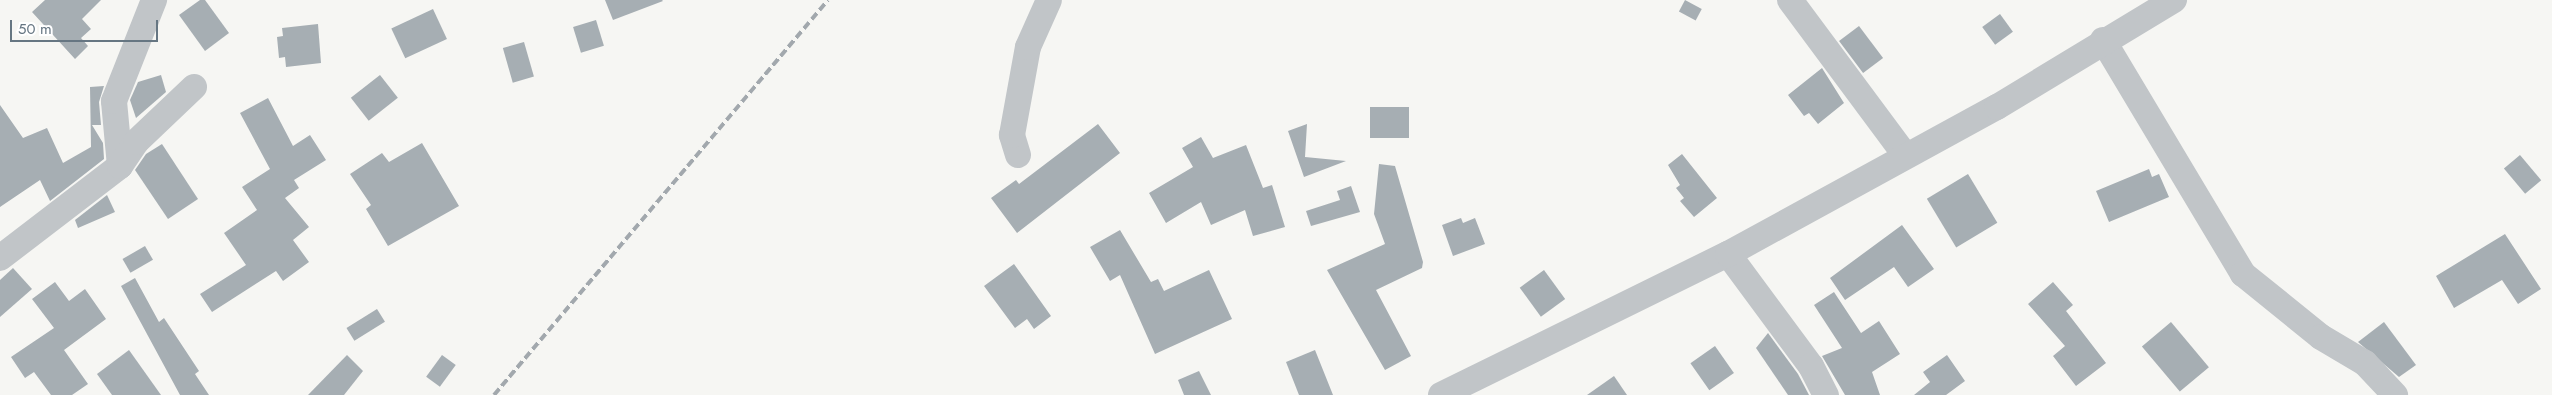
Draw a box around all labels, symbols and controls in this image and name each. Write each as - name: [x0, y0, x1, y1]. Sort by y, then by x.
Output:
- scale bar: [12, 10, 160, 42]
- text: 50 m: [18, 18, 52, 40]

